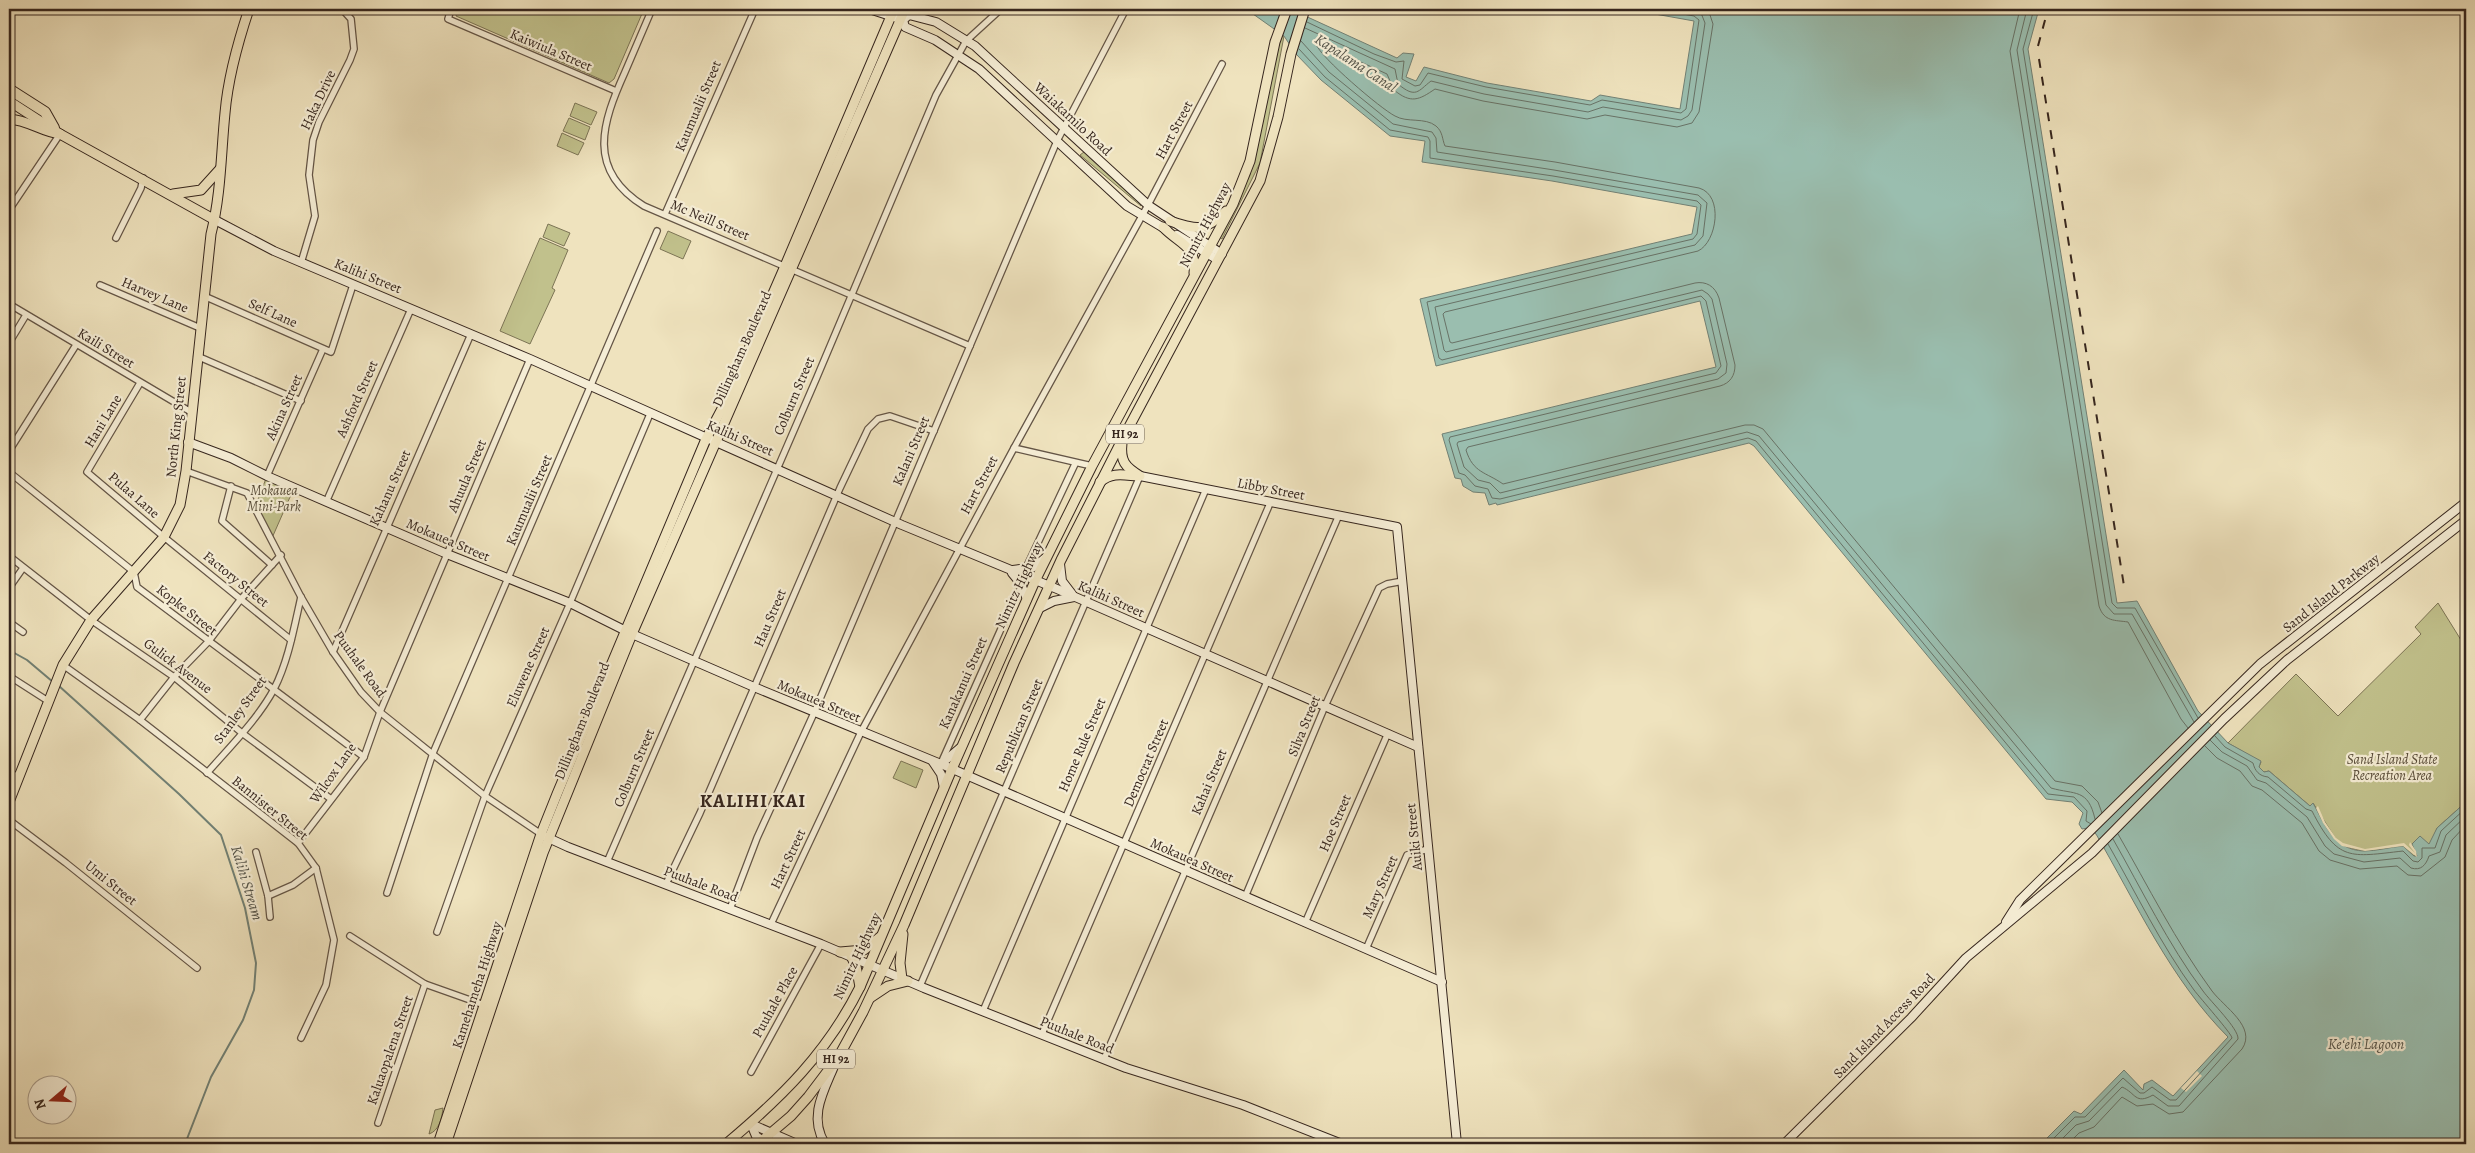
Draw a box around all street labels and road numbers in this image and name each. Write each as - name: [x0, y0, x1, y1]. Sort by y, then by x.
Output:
- street label: Kaiwiula Street: [507, 24, 595, 76]
- street label: Kaumualii Street: [670, 57, 726, 154]
- street label: Haka Drive: [296, 67, 340, 133]
- street label: Waiakamilo Road: [1029, 77, 1116, 160]
- street label: Hart Street: [1151, 97, 1198, 163]
- street label: Nimitz Highway: [1175, 178, 1236, 271]
- street label: Mc Neill Street: [667, 195, 753, 245]
- street label: Kalihi Street: [331, 254, 405, 298]
- street label: Harvey Lane: [119, 272, 191, 318]
- street label: Dillingham Boulevard: [708, 287, 776, 410]
- street label: Self Lane: [245, 294, 301, 332]
- street label: Kaili Street: [74, 323, 139, 373]
- street label: Colburn Street: [769, 353, 819, 438]
- street label: Ashford Street: [331, 357, 383, 441]
- street label: Akina Street: [261, 371, 307, 444]
- street label: North King Street: [161, 375, 191, 479]
- street label: Hani Lane: [80, 391, 126, 451]
- street label: Kalani Street: [888, 413, 934, 489]
- street label: Kalihi Street: [704, 415, 777, 461]
- road number: HI 92: [1106, 424, 1144, 444]
- street label: Ahuula Street: [443, 436, 491, 516]
- street label: Kahanu Street: [365, 447, 415, 529]
- street label: Kaumualii Street: [501, 451, 557, 548]
- street label: Hart Street: [956, 452, 1003, 518]
- street label: Pulaa Lane: [104, 467, 164, 523]
- street label: Libby Street: [1236, 473, 1307, 505]
- street label: Mokauea Street: [403, 514, 493, 566]
- street label: Nimitz Highway: [991, 538, 1048, 632]
- street label: Factory Street: [199, 547, 273, 612]
- street label: Sand Island Parkway: [2279, 549, 2384, 637]
- street label: Kalihi Street: [1075, 576, 1148, 622]
- street label: Kopke Street: [152, 580, 222, 640]
- street label: Hau Street: [749, 586, 791, 650]
- street label: Eluwene Street: [502, 623, 554, 710]
- street label: Puuhale Road: [329, 627, 391, 702]
- street label: Gulick Avenue: [140, 634, 216, 698]
- street label: Kanakanui Street: [934, 634, 992, 732]
- street label: Dillingham Boulevard: [550, 659, 614, 783]
- street label: Stanley Street: [209, 672, 271, 748]
- street label: Mokauea Street: [774, 675, 864, 727]
- street label: Republican Street: [991, 675, 1048, 776]
- street label: Silva Street: [1283, 692, 1325, 759]
- street label: Home Rule Street: [1054, 695, 1111, 795]
- street label: Democrat Street: [1119, 716, 1173, 810]
- street label: Colburn Street: [609, 725, 659, 810]
- street label: Wilcox Lane: [305, 739, 361, 808]
- street label: Kahai Street: [1187, 746, 1232, 818]
- street label: Bannister Street: [228, 771, 313, 845]
- street label: Hoe Street: [1314, 791, 1356, 855]
- street label: Auiki Street: [1401, 802, 1427, 873]
- street label: Hart Street: [766, 826, 810, 892]
- street label: Mokauea Street: [1147, 833, 1237, 887]
- street label: Mary Street: [1358, 852, 1403, 922]
- street label: Umi Street: [81, 856, 141, 910]
- street label: Puuhale Road: [661, 861, 741, 907]
- street label: Nimitz Highway: [829, 909, 886, 1003]
- street label: Kamehameha Highway: [447, 918, 507, 1051]
- street label: Puuhale Place: [748, 963, 802, 1041]
- street label: Sand Island Access Road: [1829, 969, 1939, 1083]
- street label: Kaluaopalena Street: [362, 992, 418, 1107]
- street label: Puuhale Road: [1037, 1011, 1117, 1059]
- road number: HI 92: [817, 1050, 855, 1068]

